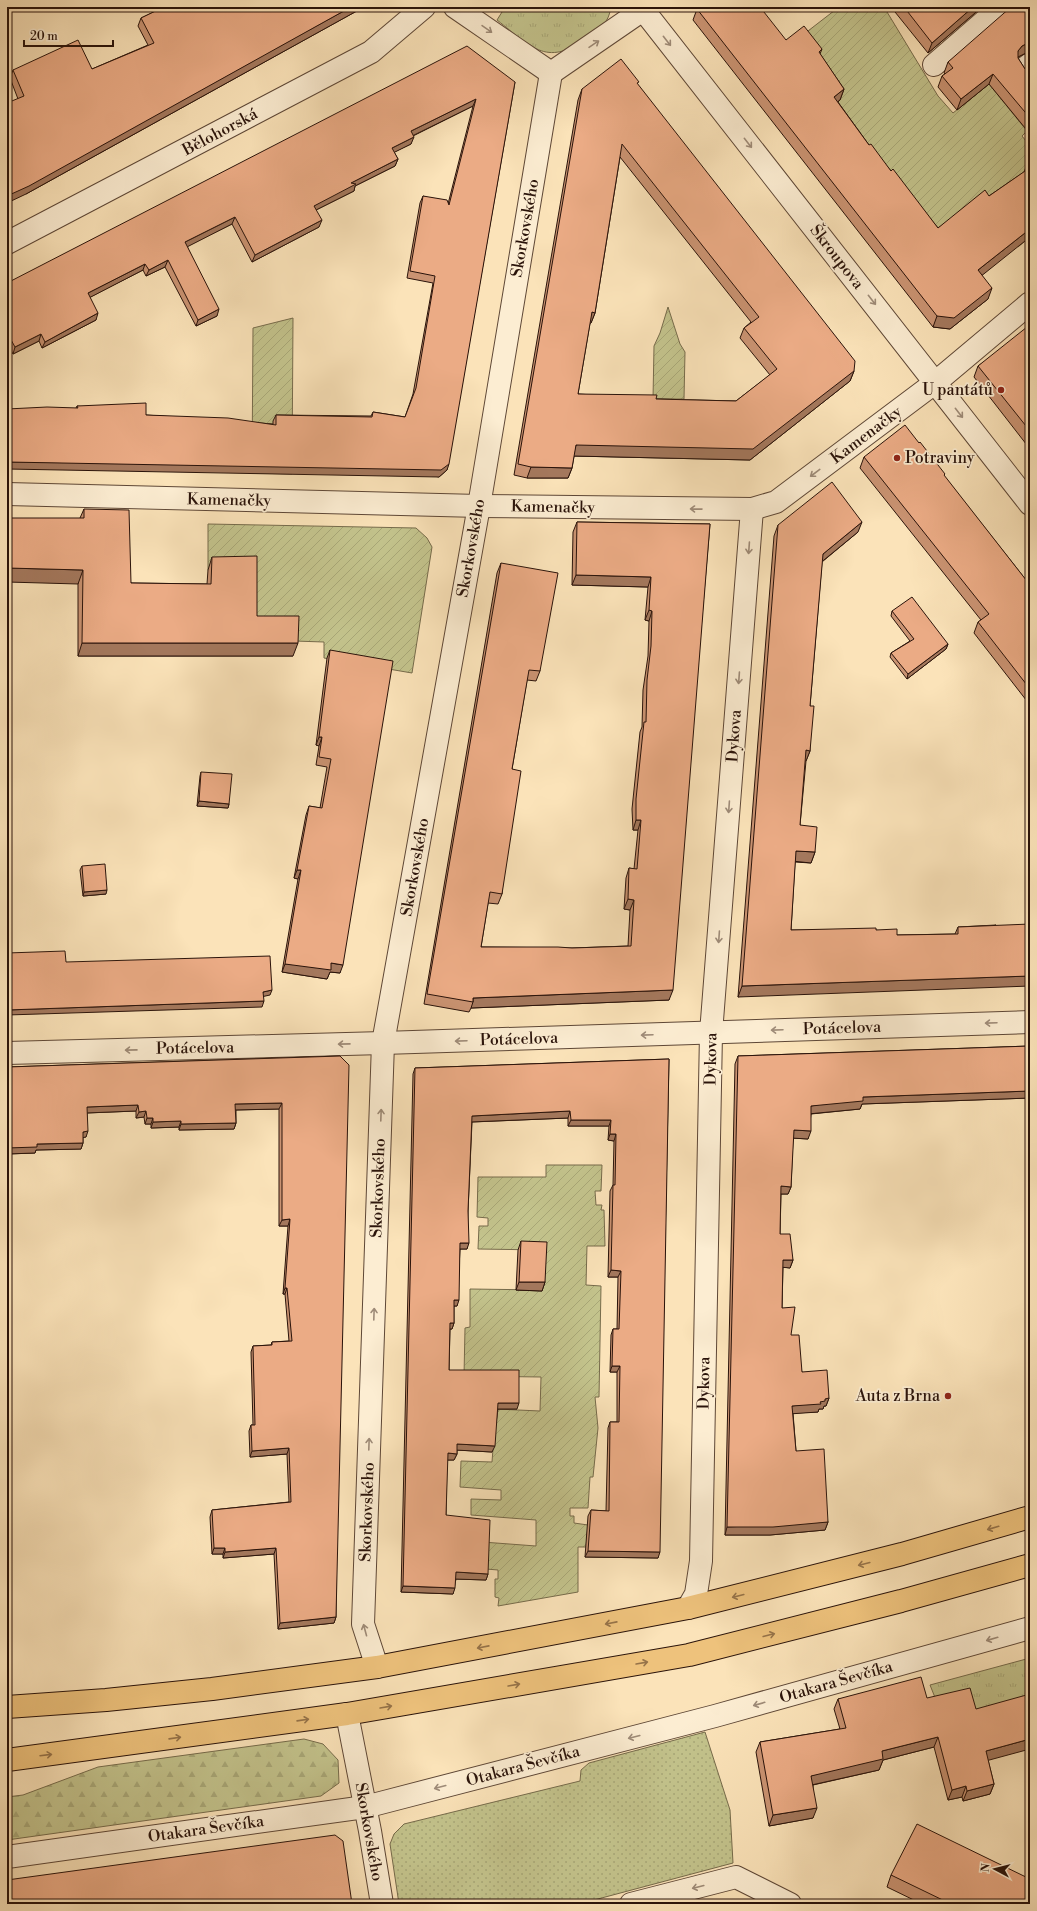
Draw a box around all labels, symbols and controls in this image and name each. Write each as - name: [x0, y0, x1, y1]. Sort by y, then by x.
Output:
- scale bar: [24, 22, 113, 48]
- one-way arrow: [482, 25, 493, 33]
- text: 20 m: [30, 29, 58, 44]
- one-way arrow: [663, 36, 672, 47]
- one-way arrow: [588, 40, 599, 48]
- street label: Bělohorská: [178, 103, 262, 161]
- one-way arrow: [743, 138, 752, 149]
- street label: Skorkovského: [506, 177, 544, 279]
- street label: Škroupova: [806, 220, 870, 294]
- one-way arrow: [867, 295, 876, 306]
- place label: U pantátů: [922, 380, 993, 400]
- marker: U pantátů: [996, 385, 1006, 395]
- street label: Kamenačky: [826, 402, 906, 468]
- one-way arrow: [955, 407, 964, 418]
- place label: Potraviny: [905, 448, 975, 468]
- marker: Potraviny: [892, 453, 902, 463]
- one-way arrow: [810, 468, 821, 477]
- street label: Kamenačky: [187, 489, 271, 511]
- street label: Kamenačky: [511, 496, 595, 518]
- street label: Skorkovského: [452, 497, 490, 599]
- one-way arrow: [690, 505, 703, 512]
- one-way arrow: [745, 541, 753, 554]
- one-way arrow: [735, 671, 742, 684]
- street label: Dykova: [722, 708, 746, 763]
- one-way arrow: [725, 800, 732, 813]
- street label: Skorkovského: [396, 816, 434, 918]
- one-way arrow: [715, 930, 722, 943]
- street label: Potácelova: [803, 1017, 882, 1039]
- one-way arrow: [985, 1019, 998, 1027]
- one-way arrow: [771, 1026, 784, 1034]
- street label: Potácelova: [480, 1028, 559, 1050]
- one-way arrow: [641, 1031, 654, 1038]
- street label: Dykova: [701, 1031, 721, 1086]
- street label: Potácelova: [156, 1037, 235, 1059]
- one-way arrow: [455, 1037, 468, 1045]
- one-way arrow: [338, 1040, 351, 1048]
- one-way arrow: [125, 1046, 138, 1054]
- one-way arrow: [377, 1109, 385, 1122]
- street label: Skorkovského: [366, 1138, 390, 1238]
- one-way arrow: [370, 1308, 378, 1321]
- street label: Dykova: [694, 1355, 714, 1410]
- place label: Auta z Brna: [855, 1386, 941, 1406]
- marker: Auta z Brna: [943, 1391, 953, 1401]
- one-way arrow: [366, 1438, 373, 1451]
- street label: Skorkovského: [355, 1462, 379, 1562]
- one-way arrow: [986, 1525, 999, 1532]
- one-way arrow: [858, 1561, 871, 1568]
- one-way arrow: [732, 1592, 745, 1600]
- one-way arrow: [605, 1619, 618, 1627]
- one-way arrow: [361, 1624, 368, 1637]
- one-way arrow: [762, 1630, 775, 1638]
- one-way arrow: [986, 1636, 999, 1643]
- one-way arrow: [477, 1643, 490, 1651]
- street label: Otakara Ševčíka: [777, 1654, 896, 1708]
- one-way arrow: [635, 1659, 648, 1667]
- one-way arrow: [507, 1681, 520, 1689]
- one-way arrow: [753, 1701, 766, 1708]
- one-way arrow: [379, 1703, 392, 1711]
- one-way arrow: [296, 1716, 309, 1724]
- one-way arrow: [627, 1733, 640, 1741]
- one-way arrow: [168, 1734, 181, 1742]
- street label: Otakara Ševčíka: [463, 1739, 583, 1791]
- one-way arrow: [39, 1751, 52, 1759]
- street label: Skorkovského: [350, 1781, 388, 1883]
- one-way arrow: [434, 1784, 447, 1792]
- street label: Otakara Ševčíka: [146, 1809, 266, 1847]
- north arrow: [975, 1849, 1015, 1889]
- text: N: [979, 1862, 994, 1873]
- one-way arrow: [692, 1884, 705, 1891]

